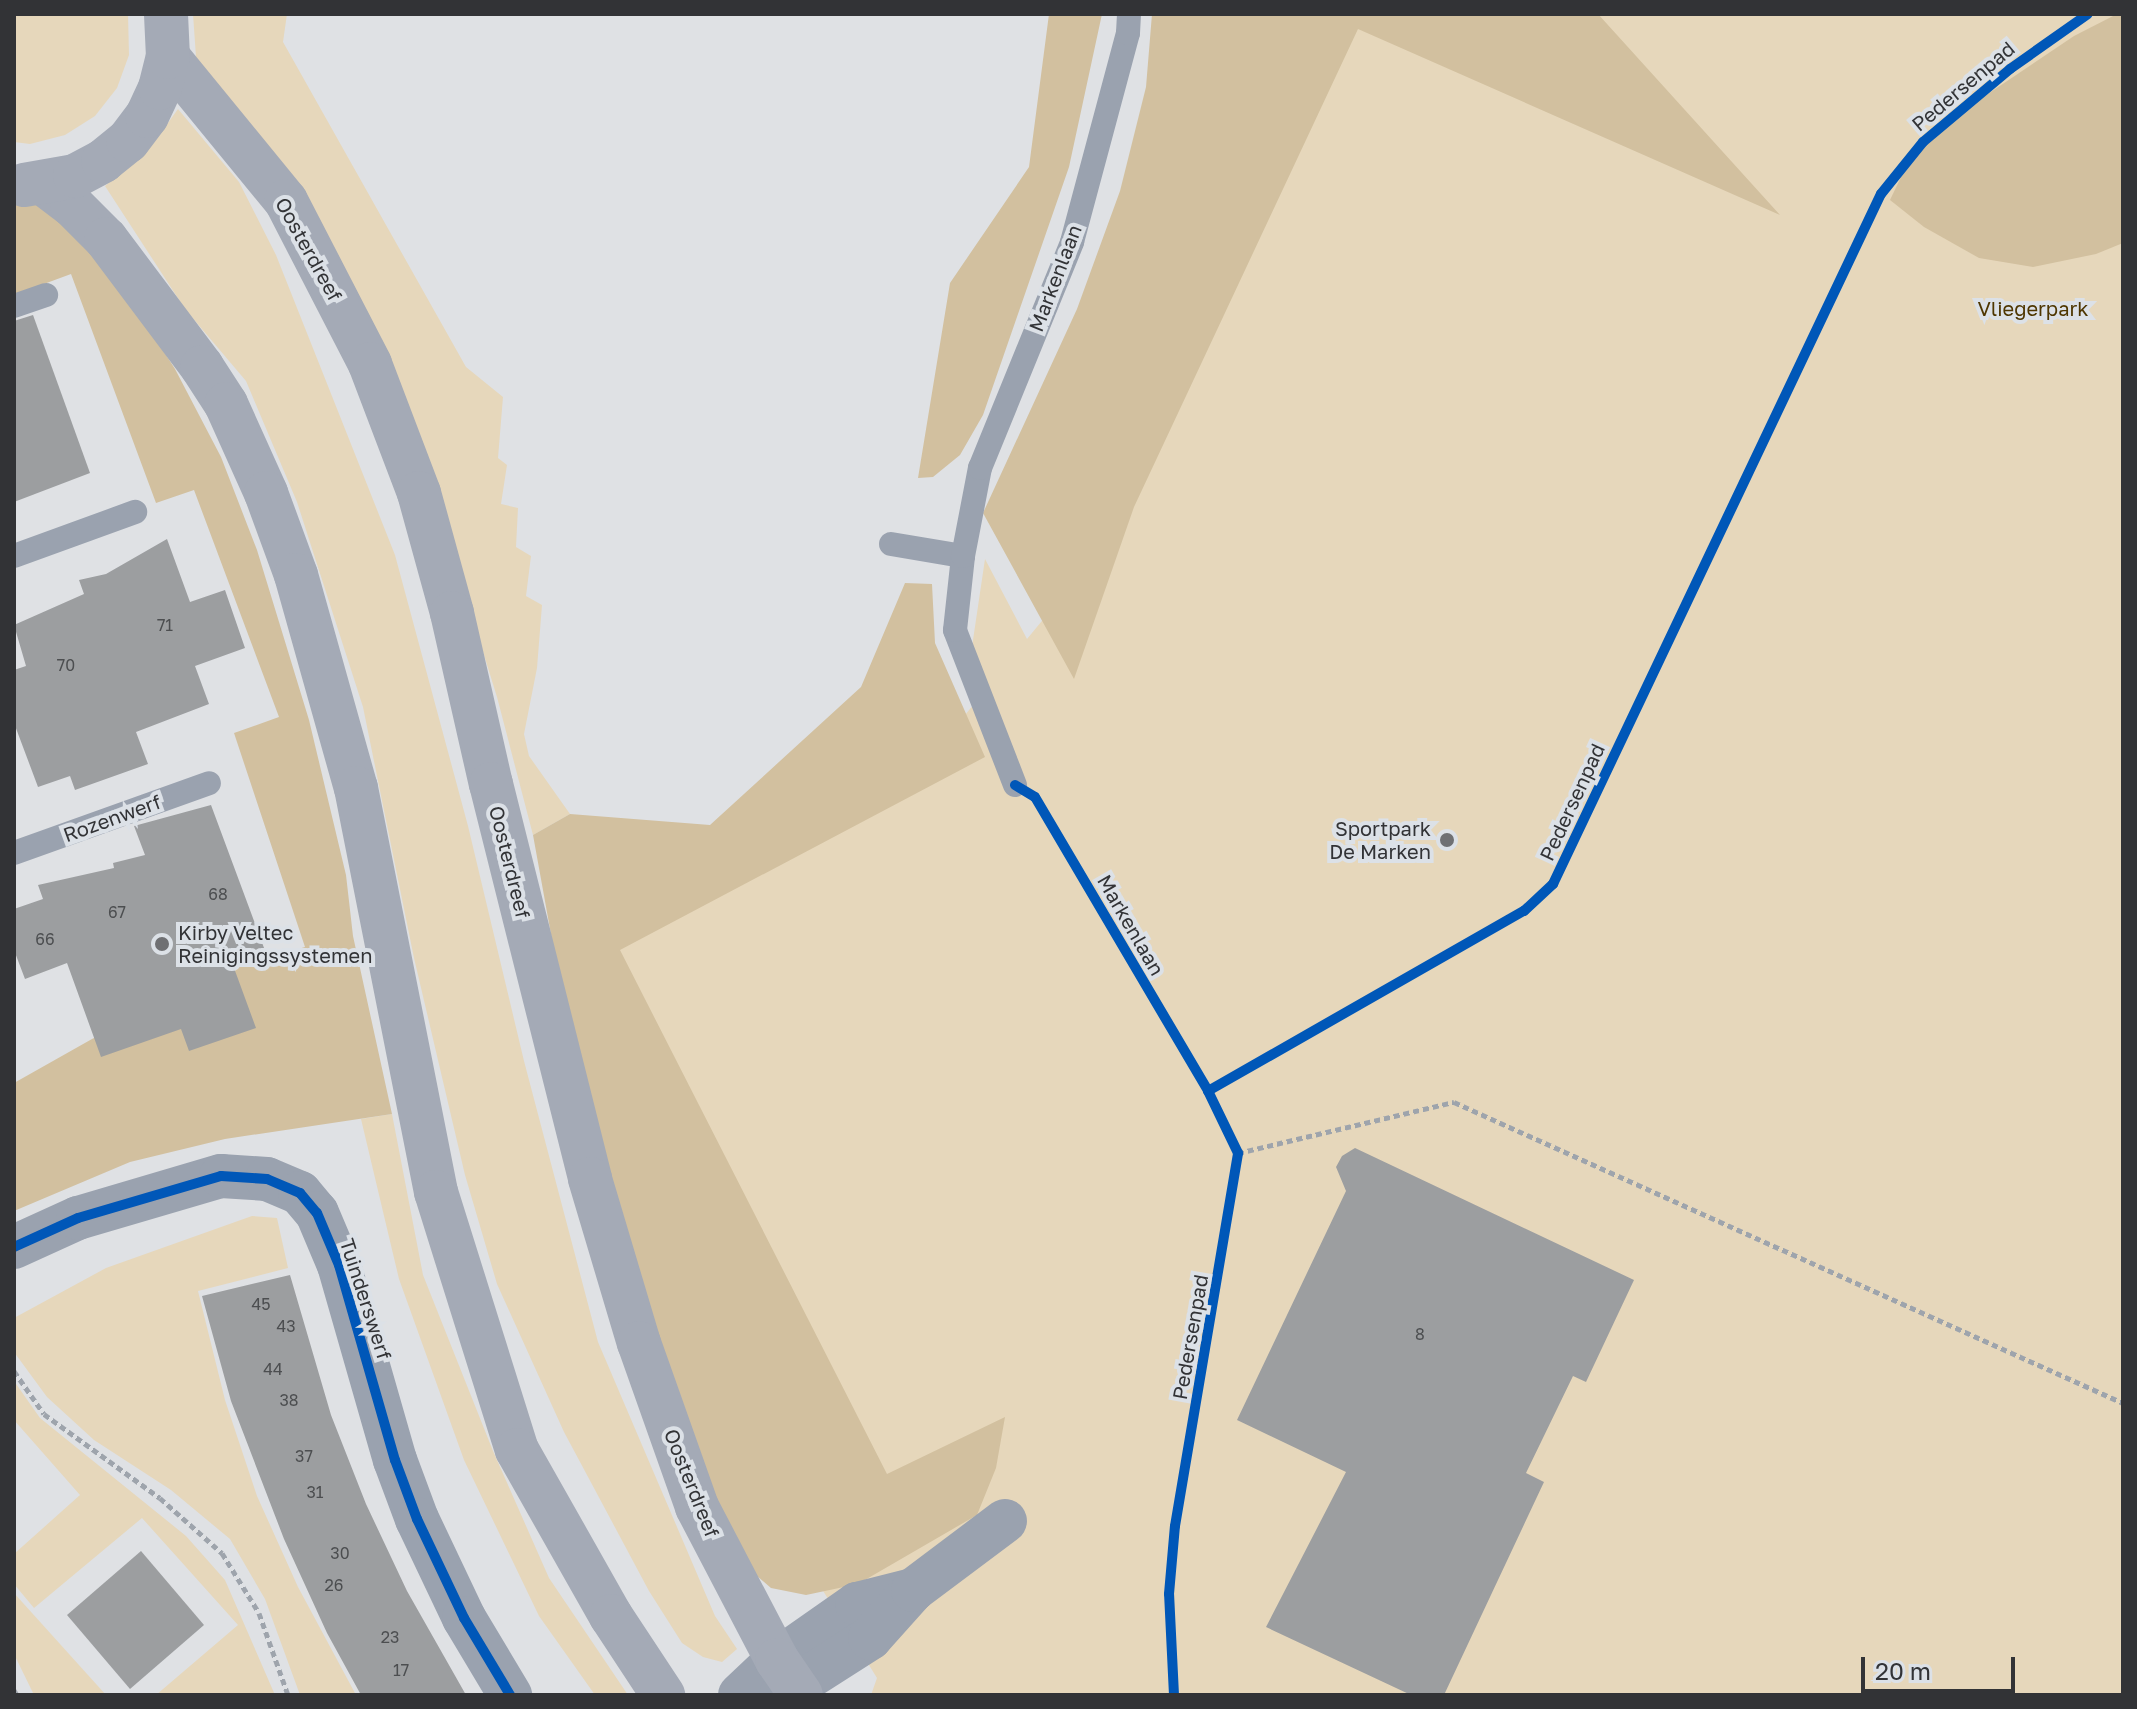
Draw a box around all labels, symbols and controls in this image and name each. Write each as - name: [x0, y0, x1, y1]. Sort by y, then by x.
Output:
- street label: Pedersenpad: [1907, 36, 2019, 136]
- street label: Oosterdreef: [271, 193, 347, 305]
- street label: Markenlaan: [1024, 221, 1086, 335]
- park label: Vliegerpark: [1977, 296, 2089, 320]
- house number: 71: [157, 615, 173, 635]
- house number: 70: [57, 655, 75, 675]
- street label: Pedersenpad: [1534, 740, 1610, 864]
- street label: Rozenwerf: [60, 789, 164, 847]
- street label: Oosterdreef: [484, 803, 536, 921]
- place label: Sportpark De Marken: [1329, 816, 1431, 863]
- marker: Sportpark De Marken: [1438, 831, 1456, 849]
- street label: Markenlaan: [1093, 870, 1169, 980]
- house number: 68: [208, 884, 228, 904]
- house number: 67: [108, 902, 126, 922]
- place label: Kirby Veltec Reinigingssystemen: [178, 920, 372, 967]
- house number: 66: [35, 929, 55, 949]
- marker: Kirby Veltec Reinigingssystemen: [153, 935, 171, 953]
- street label: Tuinderswerf: [335, 1235, 397, 1363]
- street label: Pedersenpad: [1167, 1273, 1213, 1401]
- house number: 45: [251, 1294, 271, 1314]
- house number: 43: [276, 1316, 296, 1336]
- house number: 8: [1415, 1324, 1425, 1344]
- house number: 44: [263, 1359, 283, 1379]
- house number: 38: [279, 1390, 299, 1410]
- street label: Oosterdreef: [659, 1425, 725, 1541]
- house number: 37: [295, 1446, 313, 1466]
- house number: 31: [306, 1482, 324, 1502]
- house number: 30: [330, 1543, 350, 1563]
- house number: 26: [325, 1575, 343, 1595]
- house number: 23: [381, 1627, 399, 1647]
- scale bar: [1865, 1641, 2019, 1691]
- text: 20 m: [1875, 1656, 1931, 1685]
- house number: 17: [393, 1660, 409, 1680]

